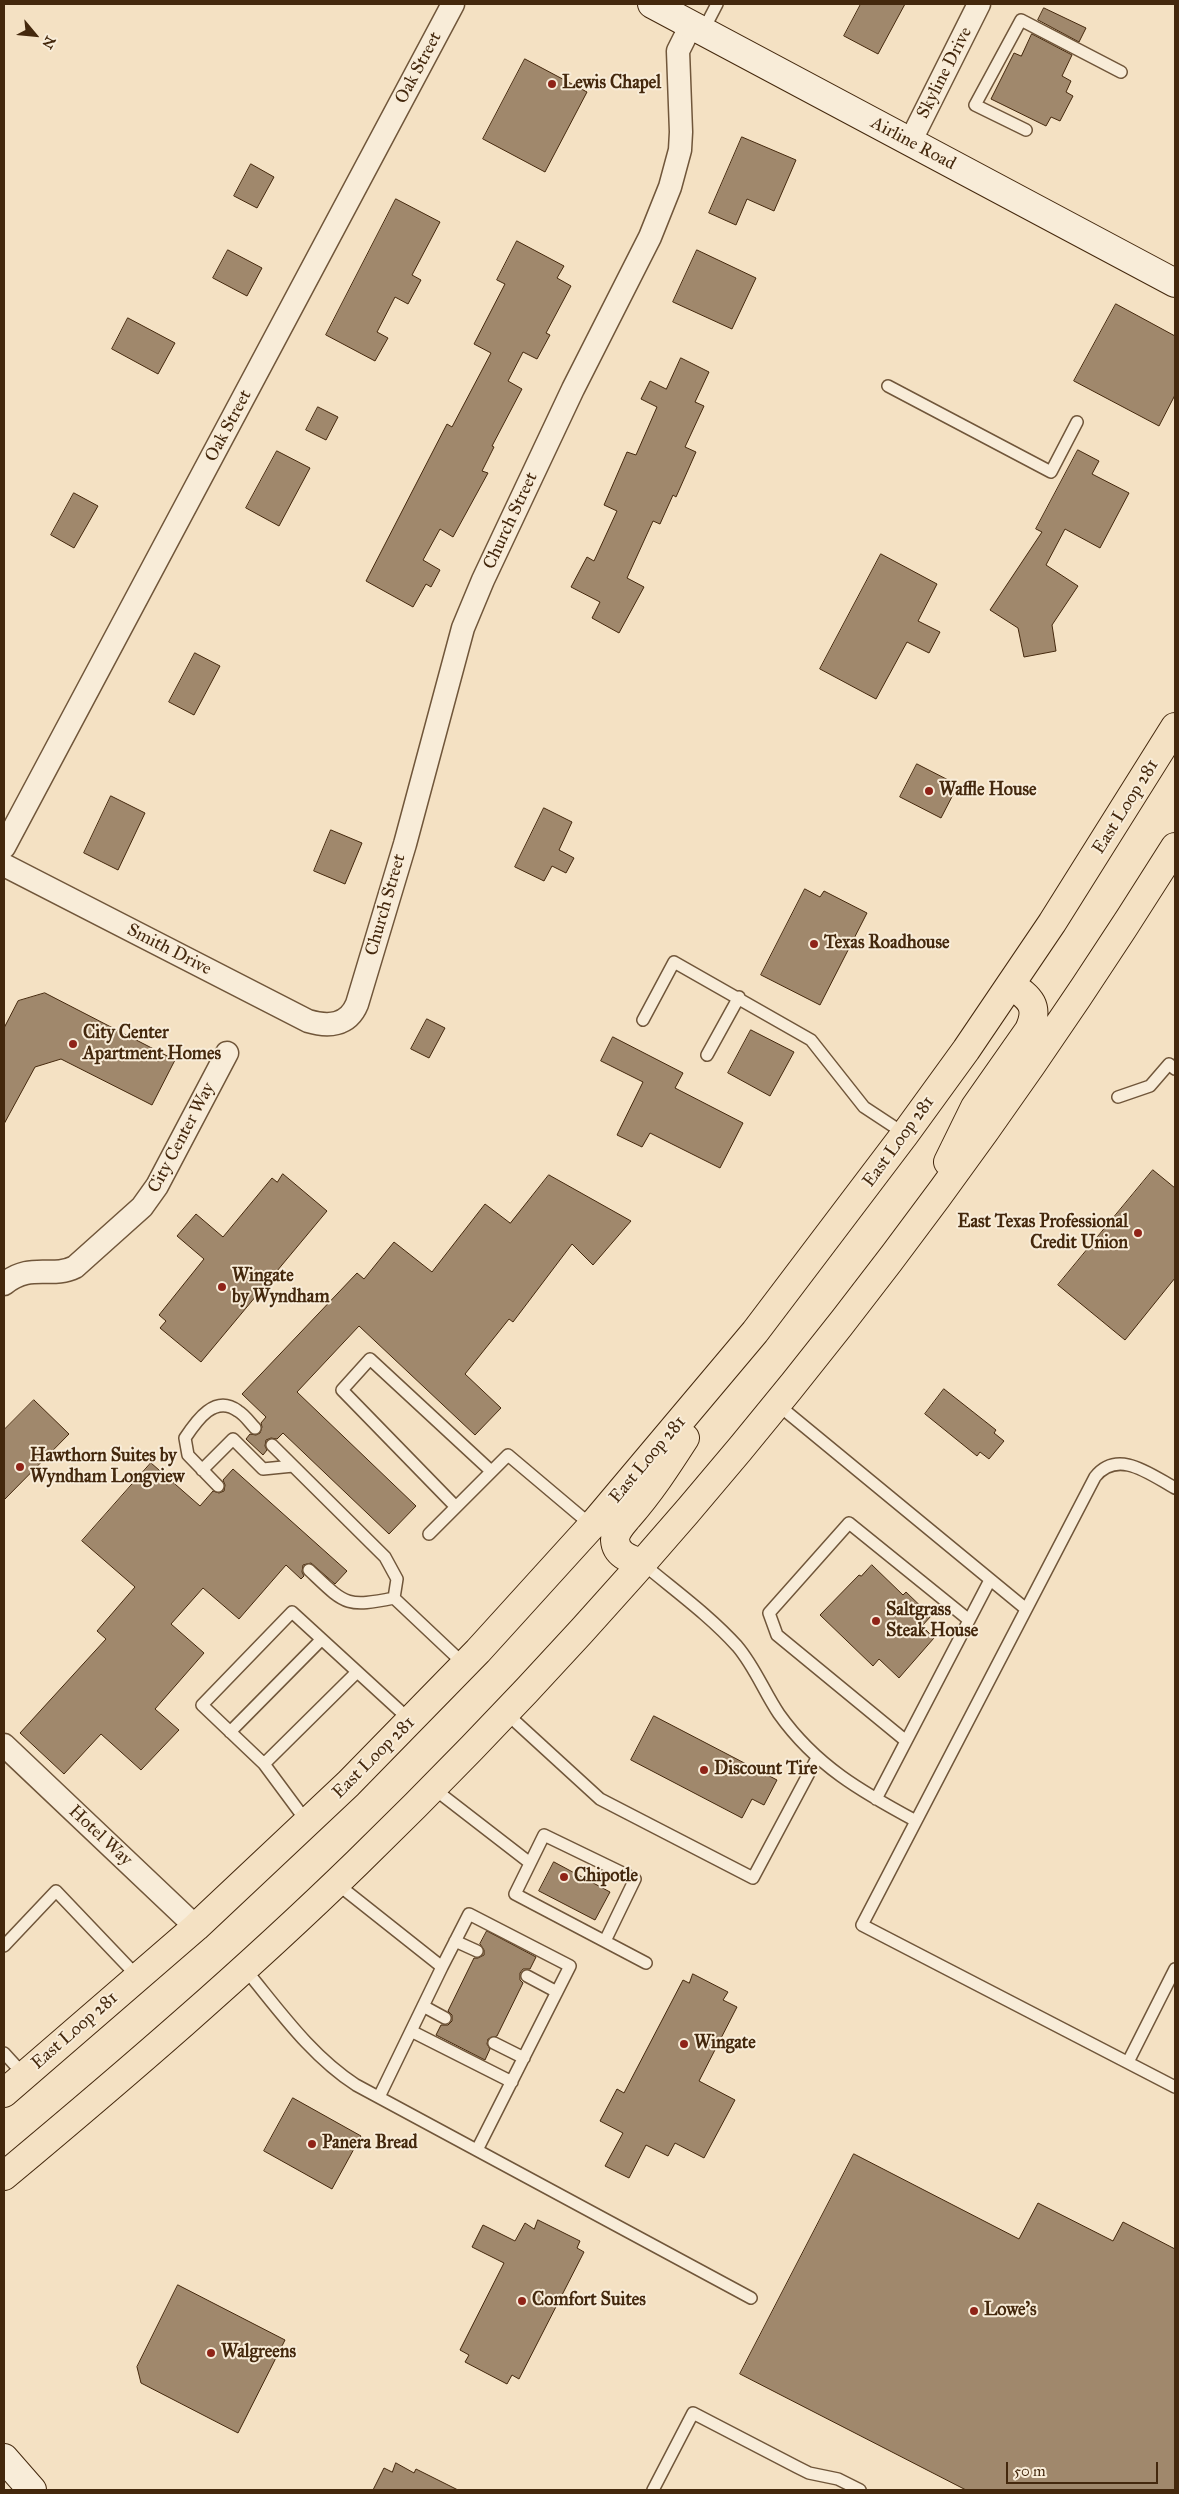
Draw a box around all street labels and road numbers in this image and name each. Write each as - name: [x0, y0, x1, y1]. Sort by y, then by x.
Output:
- street label: Skyline Drive: [913, 24, 977, 122]
- street label: Oak Street: [391, 28, 447, 108]
- street label: Airline Road: [867, 113, 959, 175]
- street label: Oak Street: [201, 386, 257, 466]
- street label: Church Street: [479, 469, 543, 573]
- street label: East Loop 281: [1088, 756, 1164, 858]
- street label: Church Street: [361, 852, 411, 958]
- street label: Smith Drive: [123, 919, 215, 981]
- street label: City Center Way: [144, 1079, 220, 1197]
- street label: East Loop 281: [859, 1092, 939, 1192]
- street label: East Loop 281: [605, 1412, 691, 1508]
- street label: East Loop 281: [328, 1712, 420, 1804]
- street label: Hotel Way: [64, 1801, 136, 1871]
- street label: East Loop 281: [27, 1988, 123, 2074]

